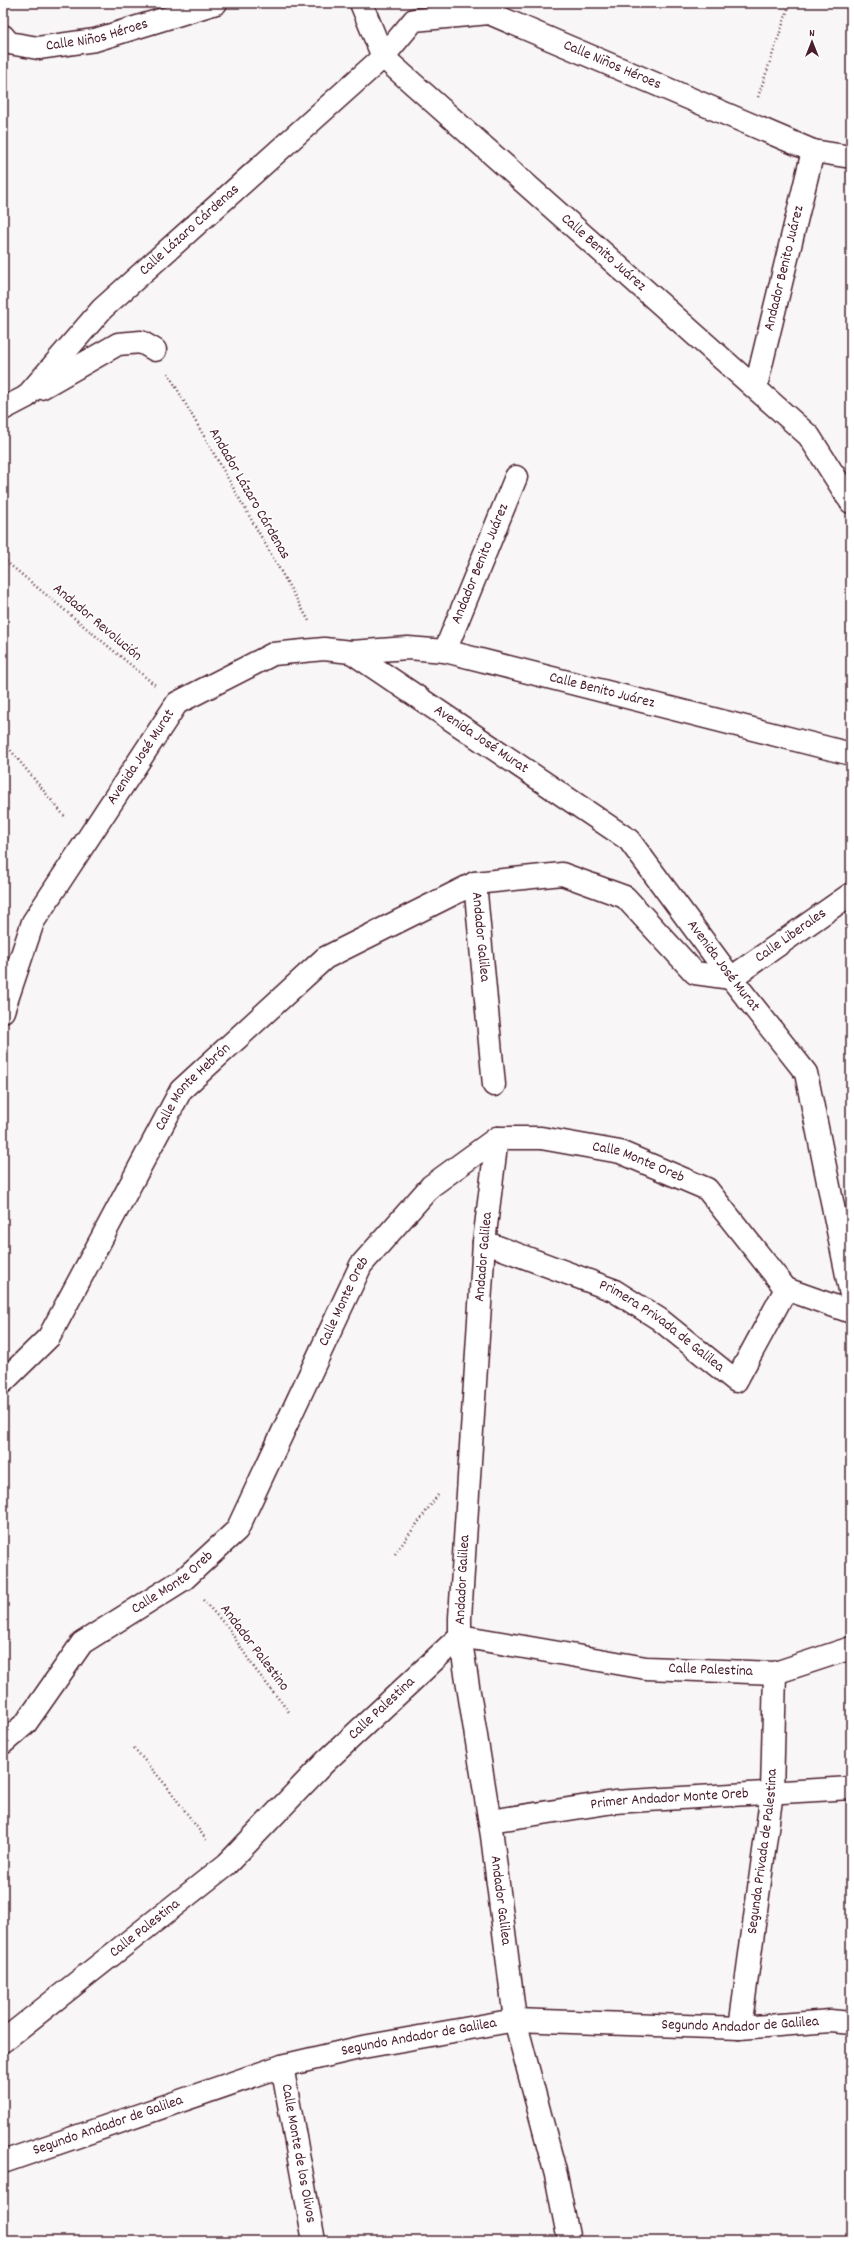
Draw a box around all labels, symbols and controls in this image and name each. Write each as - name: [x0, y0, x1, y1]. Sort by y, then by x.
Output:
- street label: Calle Niños Héroes: [44, 13, 151, 58]
- north arrow: [792, 22, 832, 62]
- text: N: [809, 26, 815, 42]
- street label: Calle Niños Héroes: [560, 35, 664, 96]
- street label: Calle Lázaro Cárdenas: [135, 179, 245, 281]
- street label: Andador Benito Juárez: [759, 203, 810, 333]
- street label: Calle Benito Juárez: [555, 209, 651, 297]
- street label: Andador Lázaro Cárdenas: [202, 424, 296, 564]
- street label: Andador Benito Juárez: [446, 500, 515, 628]
- street label: Andador Revolución: [47, 579, 147, 667]
- street label: Calle Benito Juárez: [547, 667, 657, 715]
- street label: Avenida José Murat: [429, 700, 533, 780]
- street label: Avenida José Murat: [102, 705, 181, 809]
- street label: Andador Galilea: [465, 891, 495, 984]
- street label: Calle Liberales: [751, 903, 831, 969]
- street label: Avenida José Murat: [681, 916, 765, 1017]
- street label: Calle Monte Hebrón: [150, 1038, 236, 1135]
- street label: Calle Monte Oreb: [590, 1136, 688, 1189]
- street label: Andador Galilea: [469, 1210, 499, 1303]
- street label: Calle Monte Oreb: [313, 1252, 375, 1350]
- street label: Primera Privada de Galilea: [596, 1275, 729, 1379]
- street label: Andador Galilea: [450, 1534, 476, 1626]
- street label: Calle Monte Oreb: [127, 1546, 219, 1620]
- street label: Andador Palestino: [214, 1600, 294, 1696]
- street label: Calle Palestina: [668, 1658, 754, 1683]
- street label: Calle Palestina: [344, 1671, 421, 1746]
- street label: Segunda Privada de Palestina: [742, 1768, 784, 1936]
- street label: Primer Andador Monte Oreb: [589, 1783, 749, 1816]
- street label: Andador Galilea: [484, 1854, 517, 1947]
- street label: Calle Palestina: [105, 1893, 186, 1964]
- street label: Segundo Andador de Galilea: [661, 2011, 821, 2039]
- street label: Segundo Andador de Galilea: [339, 2012, 499, 2063]
- street label: Calle Monte de los Olivos: [275, 2082, 322, 2225]
- street label: Segundo Andador de Galilea: [30, 2090, 187, 2162]

